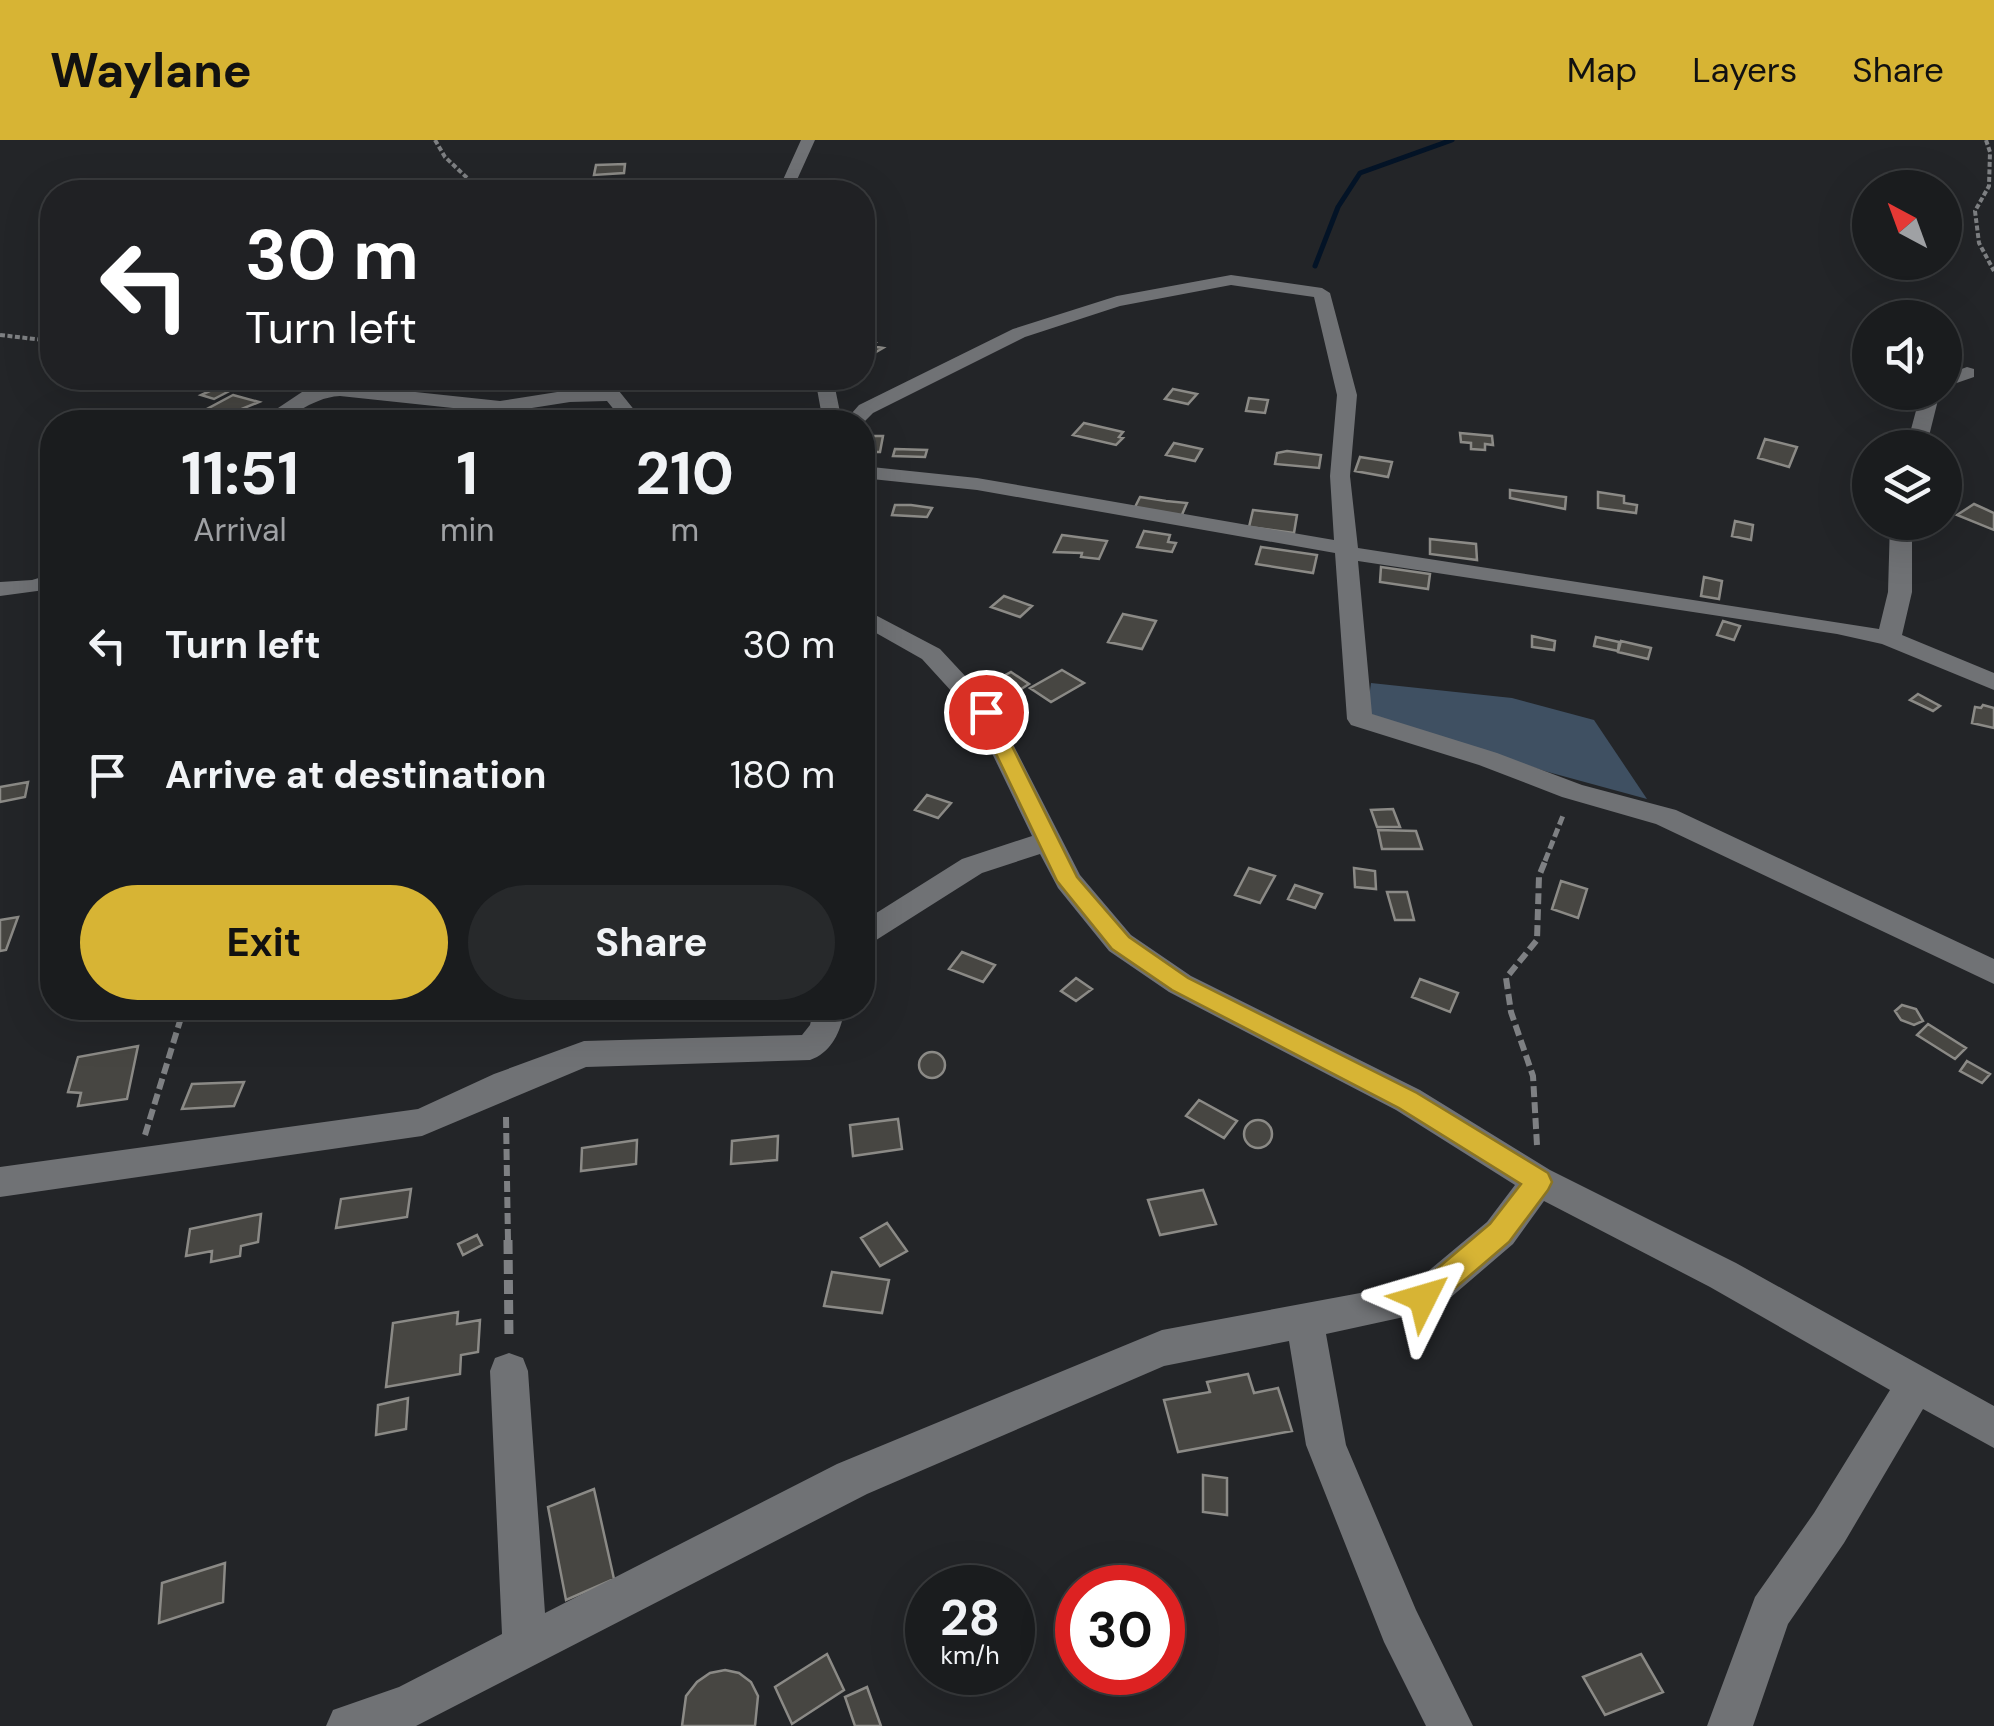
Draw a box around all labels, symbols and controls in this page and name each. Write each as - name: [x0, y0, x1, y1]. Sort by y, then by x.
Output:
- text: Waylane: [50, 39, 252, 102]
- text: Map: [1567, 47, 1637, 93]
- text: Layers: [1692, 47, 1797, 93]
- text: Share: [1852, 47, 1944, 93]
- north arrow: [1852, 170, 1962, 280]
- map controls: [1852, 170, 1962, 540]
- text: 30 m: [245, 210, 419, 301]
- icon: left: [80, 220, 210, 350]
- text: Turn left: [245, 298, 417, 357]
- button: sound: [1852, 300, 1962, 410]
- button: layers: [1852, 430, 1962, 540]
- text: 11:51: [181, 434, 299, 513]
- text: 1: [456, 434, 478, 513]
- text: 210: [635, 434, 734, 513]
- text: Arrival: [193, 509, 287, 551]
- text: min: [440, 509, 494, 551]
- text: m: [670, 509, 699, 551]
- icon: left: [80, 618, 135, 673]
- text: Turn left: [165, 620, 321, 670]
- text: 30 m: [743, 620, 835, 670]
- pin: [944, 670, 1029, 755]
- icon: arrive: [959, 685, 1014, 740]
- icon: arrive: [80, 748, 135, 803]
- text: Arrive at destination: [165, 750, 547, 800]
- text: 180 m: [730, 750, 835, 800]
- button: Exit: [80, 885, 448, 1000]
- button: Share: [468, 885, 835, 1000]
- position arrow: [1371, 1246, 1475, 1350]
- speed limit sign: 30: [1055, 1565, 1185, 1695]
- text: 28: [940, 1585, 1000, 1651]
- text: km/h: [940, 1639, 1000, 1672]

